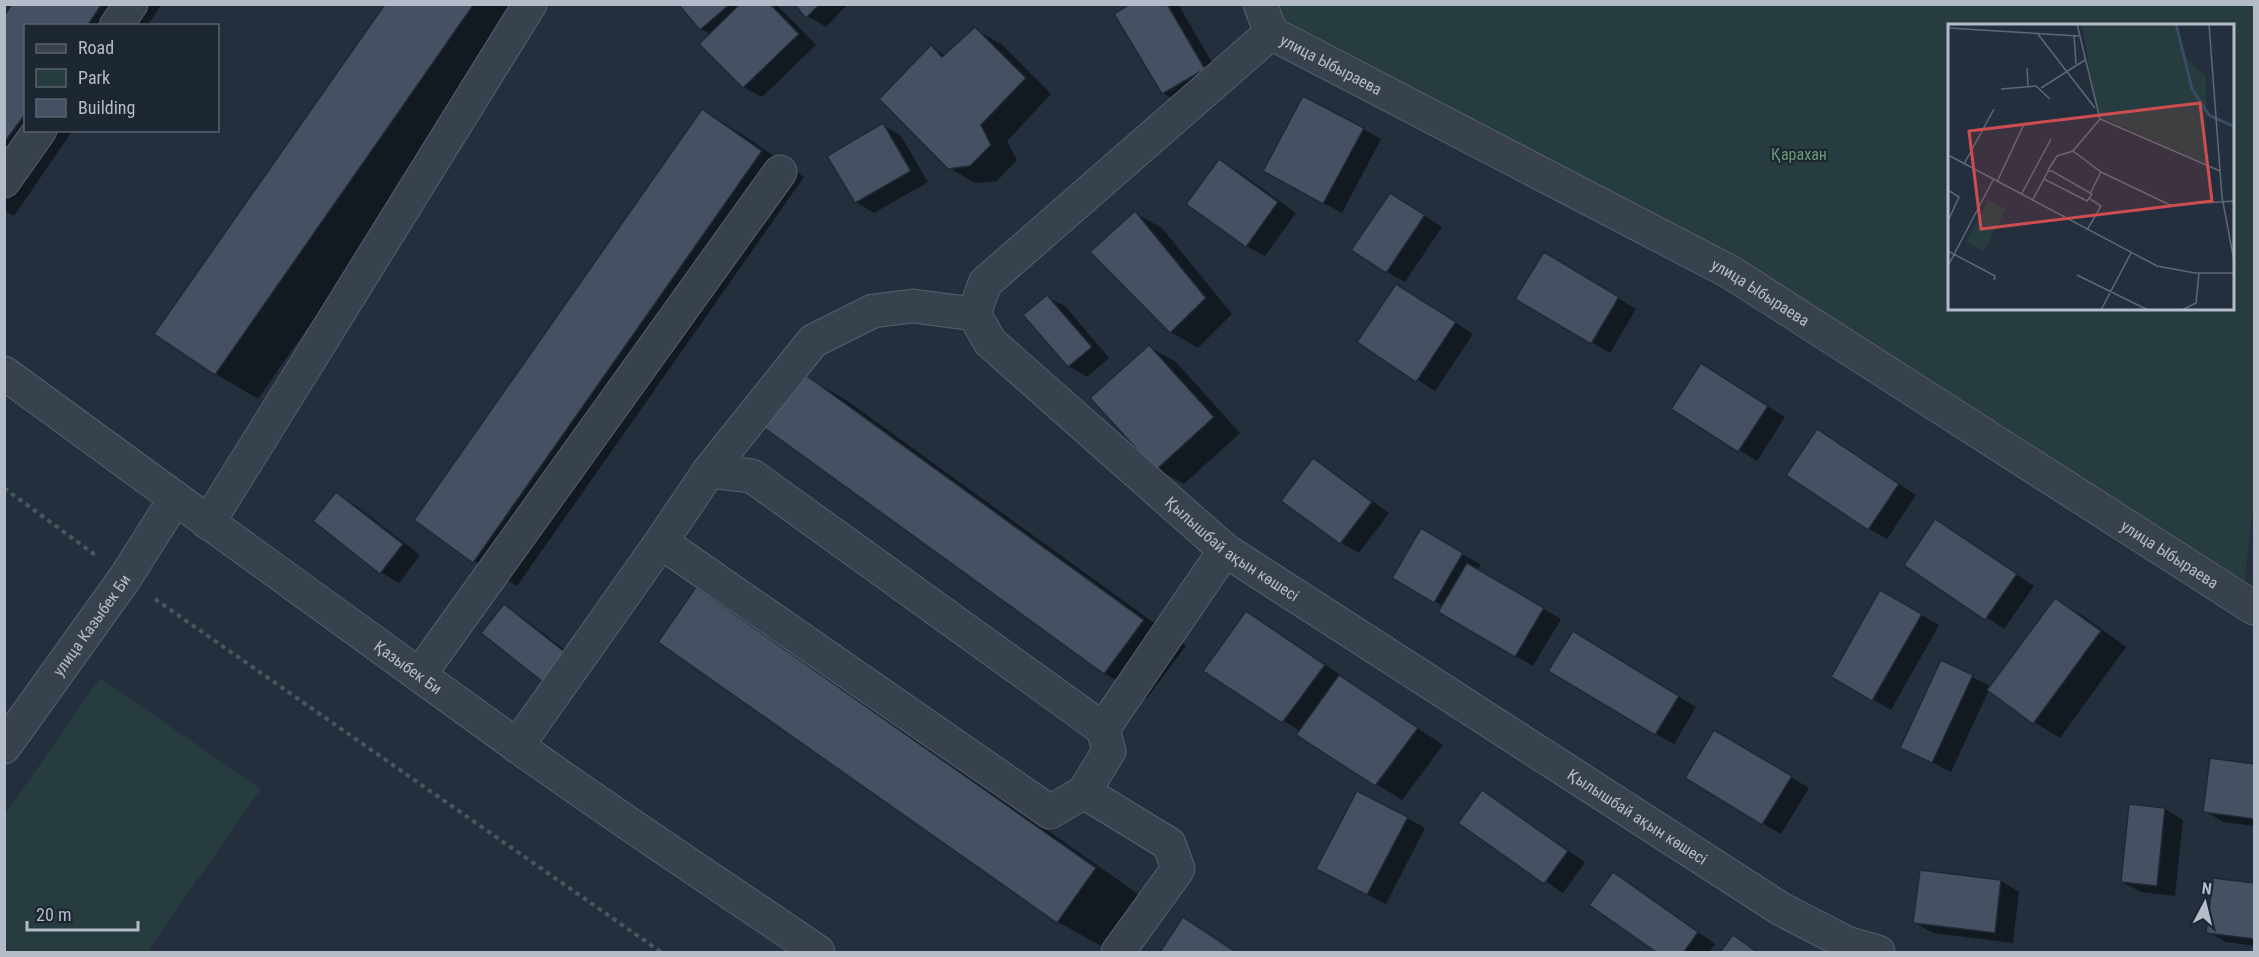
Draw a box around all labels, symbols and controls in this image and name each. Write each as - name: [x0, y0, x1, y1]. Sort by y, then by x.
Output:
- legend: [24, 24, 219, 132]
- inset map: [1948, 24, 2235, 310]
- street label: улица Ыбыраева: [1277, 30, 1385, 99]
- text: Road: [78, 37, 114, 58]
- text: Park: [78, 67, 110, 88]
- text: Building: [78, 97, 135, 118]
- park label: Қарахан: [1771, 145, 1827, 164]
- street label: улица Ыбыраева: [1708, 255, 1813, 330]
- street label: Қылышбай ақын көшесі: [1162, 492, 1303, 605]
- street label: улица Ыбыраева: [2118, 516, 2222, 592]
- street label: улица Казыбек Би: [48, 570, 134, 680]
- street label: Қазыбек Би: [371, 636, 446, 698]
- street label: Қылышбай ақын көшесі: [1564, 764, 1711, 868]
- north arrow: [2175, 873, 2235, 933]
- text: N: [2201, 879, 2213, 899]
- scale bar: [27, 894, 138, 932]
- text: 20 m: [36, 904, 71, 925]

